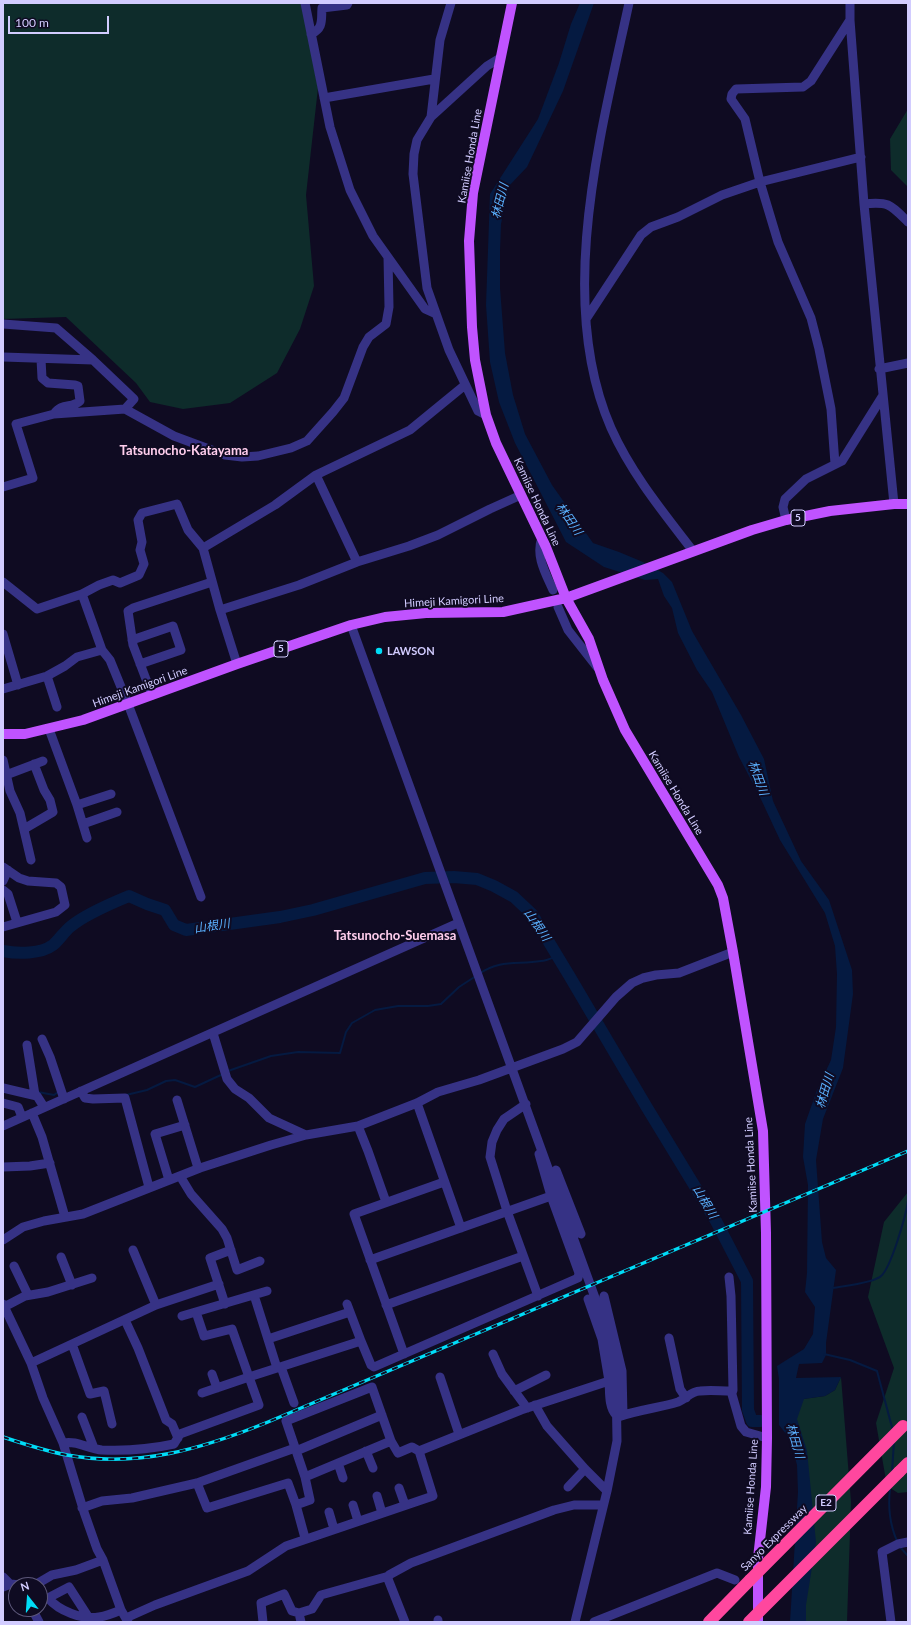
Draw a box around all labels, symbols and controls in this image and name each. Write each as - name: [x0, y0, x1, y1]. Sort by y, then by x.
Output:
- scale bar: [10, 8, 111, 34]
- text: 100 m: [15, 15, 49, 30]
- street label: Kamiise Honda Line: [455, 108, 485, 204]
- water label: 林田川: [489, 182, 511, 220]
- district label: Tatsunocho-Katayama: [120, 443, 248, 459]
- street label: Kamiise Honda Line: [511, 456, 563, 548]
- water label: 林田川: [553, 500, 585, 538]
- road number: 5: [791, 510, 805, 526]
- street label: Himeji Kamigori Line: [404, 592, 504, 610]
- road number: 5: [274, 641, 288, 657]
- place label: LAWSON: [387, 644, 435, 658]
- marker: LAWSON: [374, 646, 384, 656]
- street label: Himeji Kamigori Line: [91, 664, 189, 710]
- street label: Kamiise Honda Line: [646, 749, 706, 837]
- water label: 林田川: [745, 759, 771, 797]
- water label: 山根川: [521, 906, 553, 944]
- water label: 山根川: [193, 916, 231, 936]
- district label: Tatsunocho-Suemasa: [334, 928, 456, 944]
- water label: 林田川: [813, 1072, 837, 1110]
- street label: Kamiise Honda Line: [742, 1117, 760, 1213]
- water label: 山根川: [690, 1183, 720, 1221]
- water label: 林田川: [783, 1422, 807, 1460]
- street label: Kamiise Honda Line: [741, 1439, 761, 1535]
- road number: E2: [816, 1495, 836, 1511]
- street label: Sanyo Expressway: [738, 1502, 810, 1574]
- north arrow: [8, 1577, 48, 1617]
- text: N: [19, 1579, 31, 1593]

